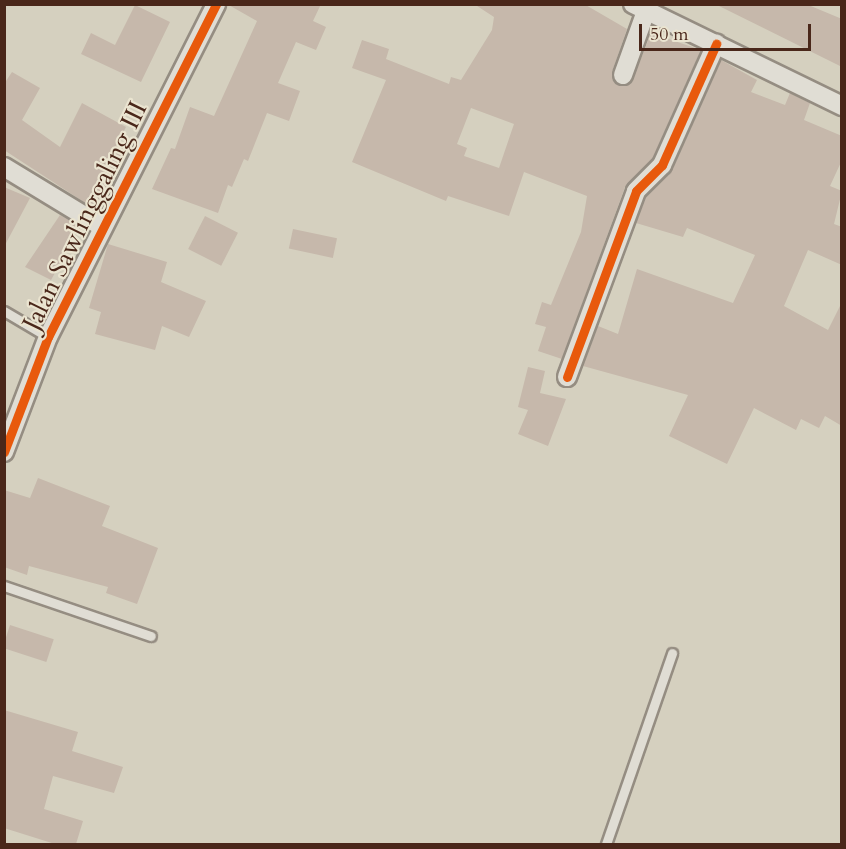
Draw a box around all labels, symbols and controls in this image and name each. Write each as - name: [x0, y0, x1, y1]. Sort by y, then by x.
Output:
- scale bar: [642, 12, 814, 50]
- text: 50 m: [650, 22, 689, 47]
- street label: Jalan Sawlinggaling III: [16, 96, 154, 336]

